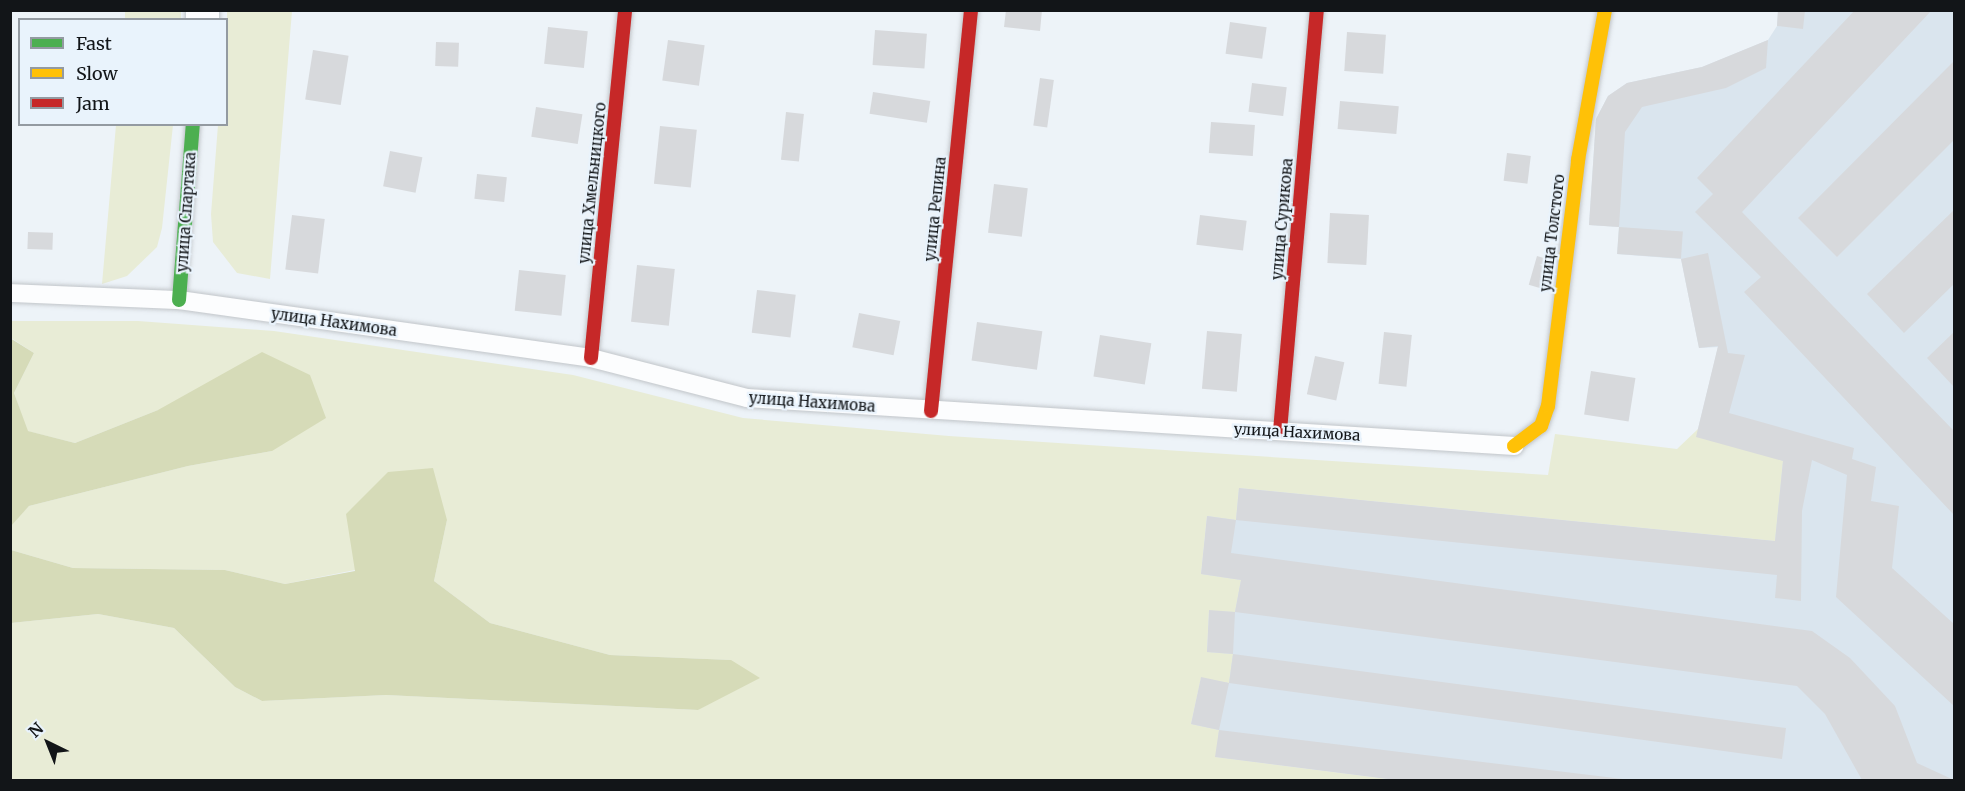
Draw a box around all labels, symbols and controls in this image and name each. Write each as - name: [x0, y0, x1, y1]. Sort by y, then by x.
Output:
- legend: [18, 18, 228, 126]
- text: Fast: [76, 32, 112, 55]
- text: Slow: [76, 62, 118, 85]
- text: Jam: [76, 92, 110, 115]
- street label: улица Хмельницкого: [575, 101, 609, 265]
- street label: улица Спартака: [173, 151, 199, 273]
- street label: улица Репина: [921, 156, 949, 262]
- street label: улица Сурикова: [1268, 157, 1296, 281]
- street label: улица Толстого: [1536, 173, 1568, 293]
- street label: улица Нахимова: [270, 304, 398, 340]
- street label: улица Нахимова: [748, 389, 876, 415]
- street label: улица Нахимова: [1233, 420, 1361, 444]
- north arrow: [18, 713, 78, 773]
- text: N: [24, 718, 47, 741]

